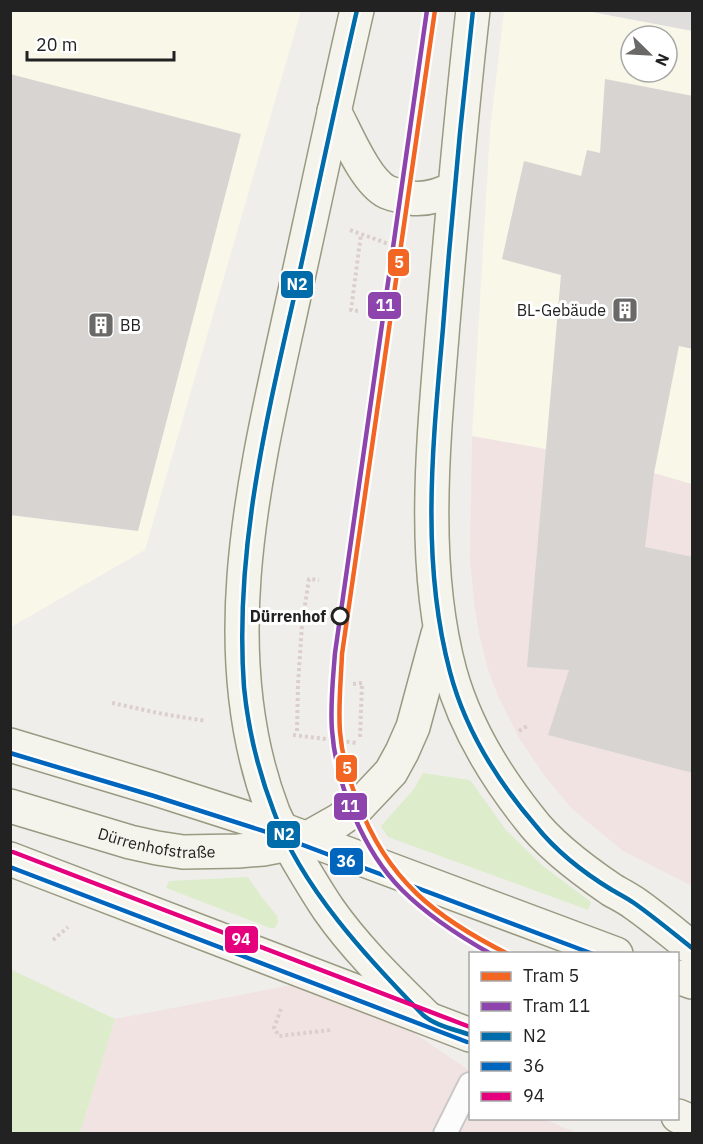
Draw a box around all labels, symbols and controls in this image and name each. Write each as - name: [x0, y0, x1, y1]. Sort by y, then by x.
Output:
- scale bar: [27, 24, 174, 62]
- north arrow: [619, 24, 679, 84]
- text: 20 m: [36, 33, 78, 56]
- text: N: [651, 51, 674, 69]
- line badge: 5: [387, 248, 410, 277]
- text: 5: [394, 252, 404, 272]
- line badge: N2: [280, 270, 314, 299]
- text: N2: [286, 274, 308, 294]
- line badge: 11: [367, 291, 402, 320]
- text: 11: [375, 295, 395, 315]
- building icon: BL-Gebäude: [610, 295, 640, 325]
- place label: BL-Gebäude: [517, 300, 606, 320]
- building icon: BB: [86, 310, 116, 340]
- place label: BB: [120, 315, 141, 335]
- place label: Dürrenhof: [250, 606, 326, 626]
- marker: Dürrenhof: [331, 607, 349, 625]
- line badge: 5: [335, 754, 358, 783]
- text: 5: [342, 758, 352, 778]
- line badge: 11: [333, 792, 368, 821]
- text: 11: [340, 796, 360, 816]
- line badge: N2: [266, 820, 301, 849]
- street label: Dürrenhofstraße: [96, 823, 216, 862]
- text: N2: [273, 824, 295, 844]
- line badge: 36: [329, 847, 364, 876]
- text: 36: [336, 851, 356, 871]
- line badge: 94: [224, 925, 259, 954]
- text: 94: [231, 929, 251, 949]
- legend: [469, 952, 679, 1120]
- text: Tram 5: [523, 964, 579, 987]
- text: Tram 11: [523, 994, 590, 1017]
- text: N2: [523, 1024, 547, 1047]
- text: 36: [523, 1054, 545, 1077]
- text: 94: [523, 1084, 545, 1107]

